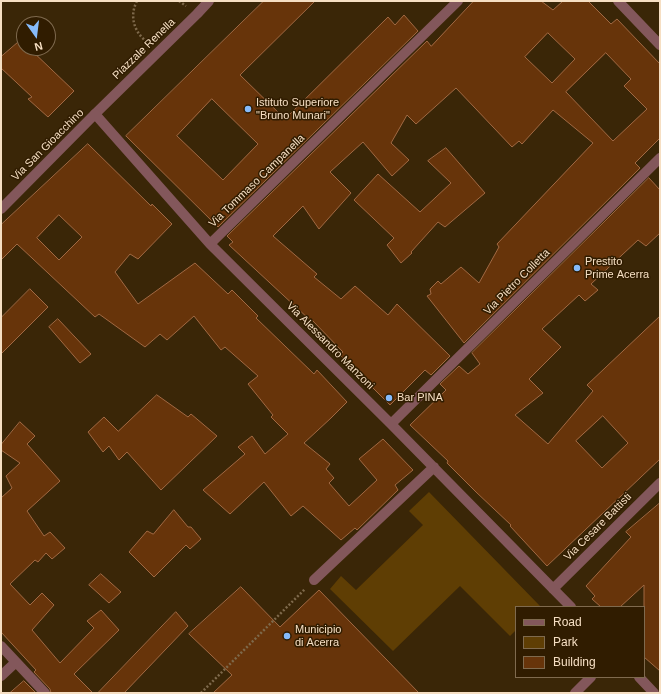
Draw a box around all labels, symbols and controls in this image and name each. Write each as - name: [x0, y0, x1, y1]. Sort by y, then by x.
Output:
- north arrow: [16, 16, 56, 56]
- street label: Piazzale Renella: [110, 16, 178, 82]
- text: N: [33, 40, 44, 53]
- place label: Istituto Superiore "Bruno Munari": [256, 96, 339, 122]
- marker: Istituto Superiore "Bruno Munari": [243, 104, 253, 114]
- street label: Via San Gioacchino: [9, 106, 87, 184]
- street label: Via Tommaso Campanella: [206, 132, 308, 230]
- street label: Via Pietro Colletta: [481, 246, 553, 318]
- place label: Prestito Prime Acerra: [585, 255, 649, 281]
- marker: Prestito Prime Acerra: [572, 263, 582, 273]
- street label: Via Alessandro Manzoni: [283, 299, 377, 393]
- place label: Bar PINA: [397, 391, 443, 405]
- marker: Bar PINA: [384, 393, 394, 403]
- street label: Via Cesare Battisti: [561, 490, 635, 564]
- legend: [515, 606, 645, 678]
- text: Road: [553, 615, 582, 629]
- place label: Municipio di Acerra: [295, 623, 341, 649]
- marker: Municipio di Acerra: [282, 631, 292, 641]
- text: Park: [553, 635, 578, 649]
- text: Building: [553, 655, 596, 669]

